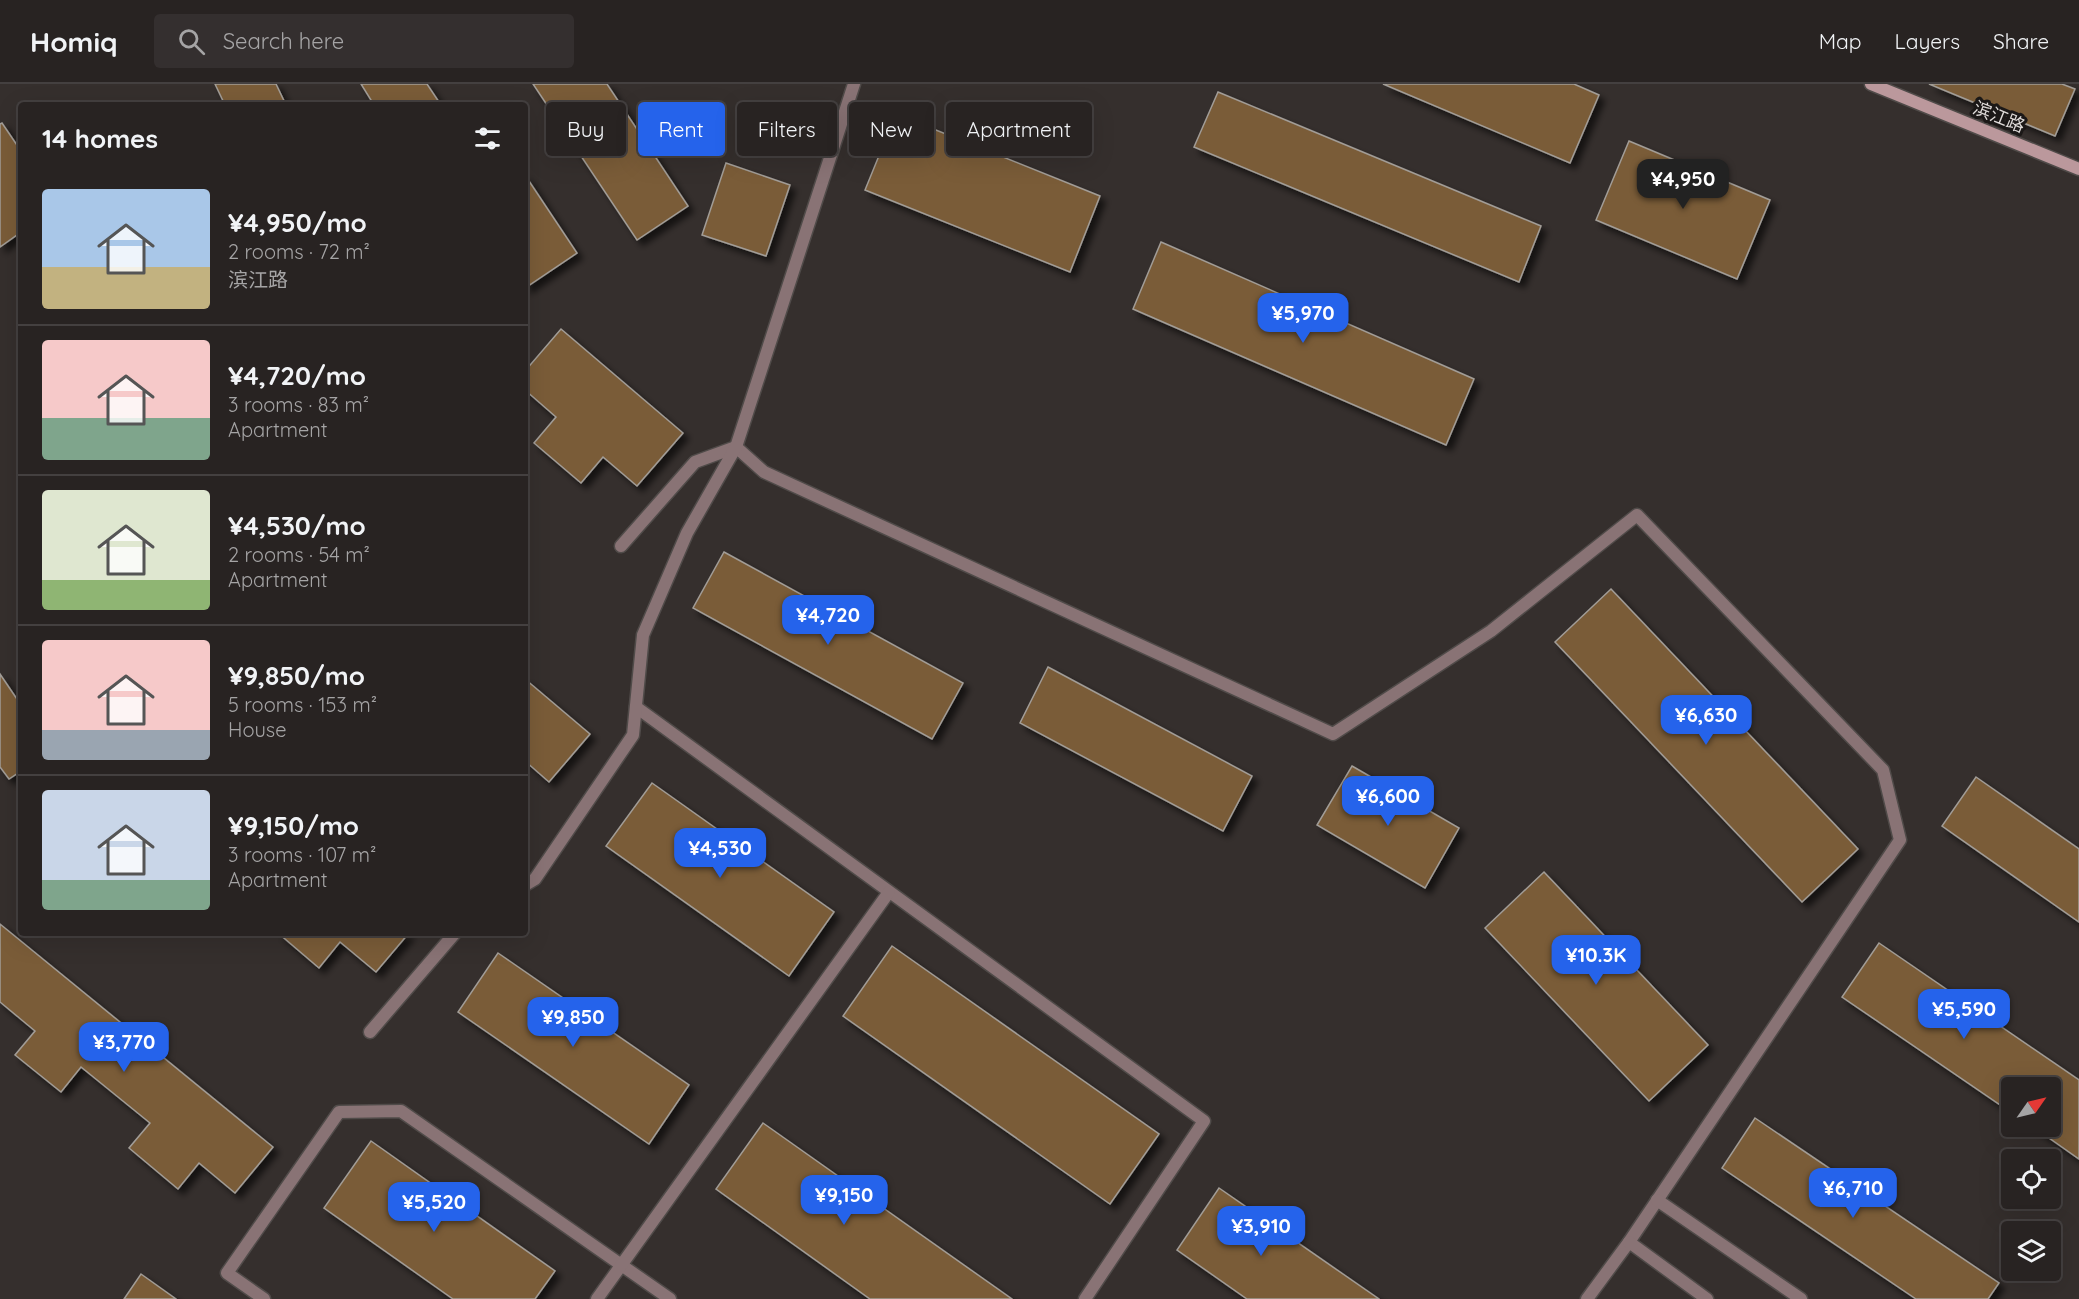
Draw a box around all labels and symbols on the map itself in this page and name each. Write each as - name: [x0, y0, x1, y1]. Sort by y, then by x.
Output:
- street label: 滨江路: [1970, 96, 2029, 137]
- pin: ¥4,950: [1634, 159, 1732, 210]
- pin: ¥5,970: [1254, 293, 1352, 344]
- pin: ¥4,720: [779, 595, 877, 646]
- pin: ¥6,630: [1657, 695, 1755, 746]
- pin: ¥6,600: [1339, 776, 1437, 827]
- pin: ¥4,530: [671, 828, 769, 879]
- pin: ¥10.3K: [1547, 935, 1645, 986]
- pin: ¥5,590: [1915, 989, 2013, 1040]
- pin: ¥9,850: [524, 997, 622, 1048]
- pin: ¥3,770: [75, 1022, 173, 1073]
- north arrow: [2001, 1077, 2061, 1137]
- pin: ¥6,710: [1804, 1168, 1902, 1219]
- pin: ¥9,150: [795, 1175, 893, 1226]
- pin: ¥5,520: [385, 1182, 483, 1233]
- pin: ¥3,910: [1212, 1206, 1310, 1257]

